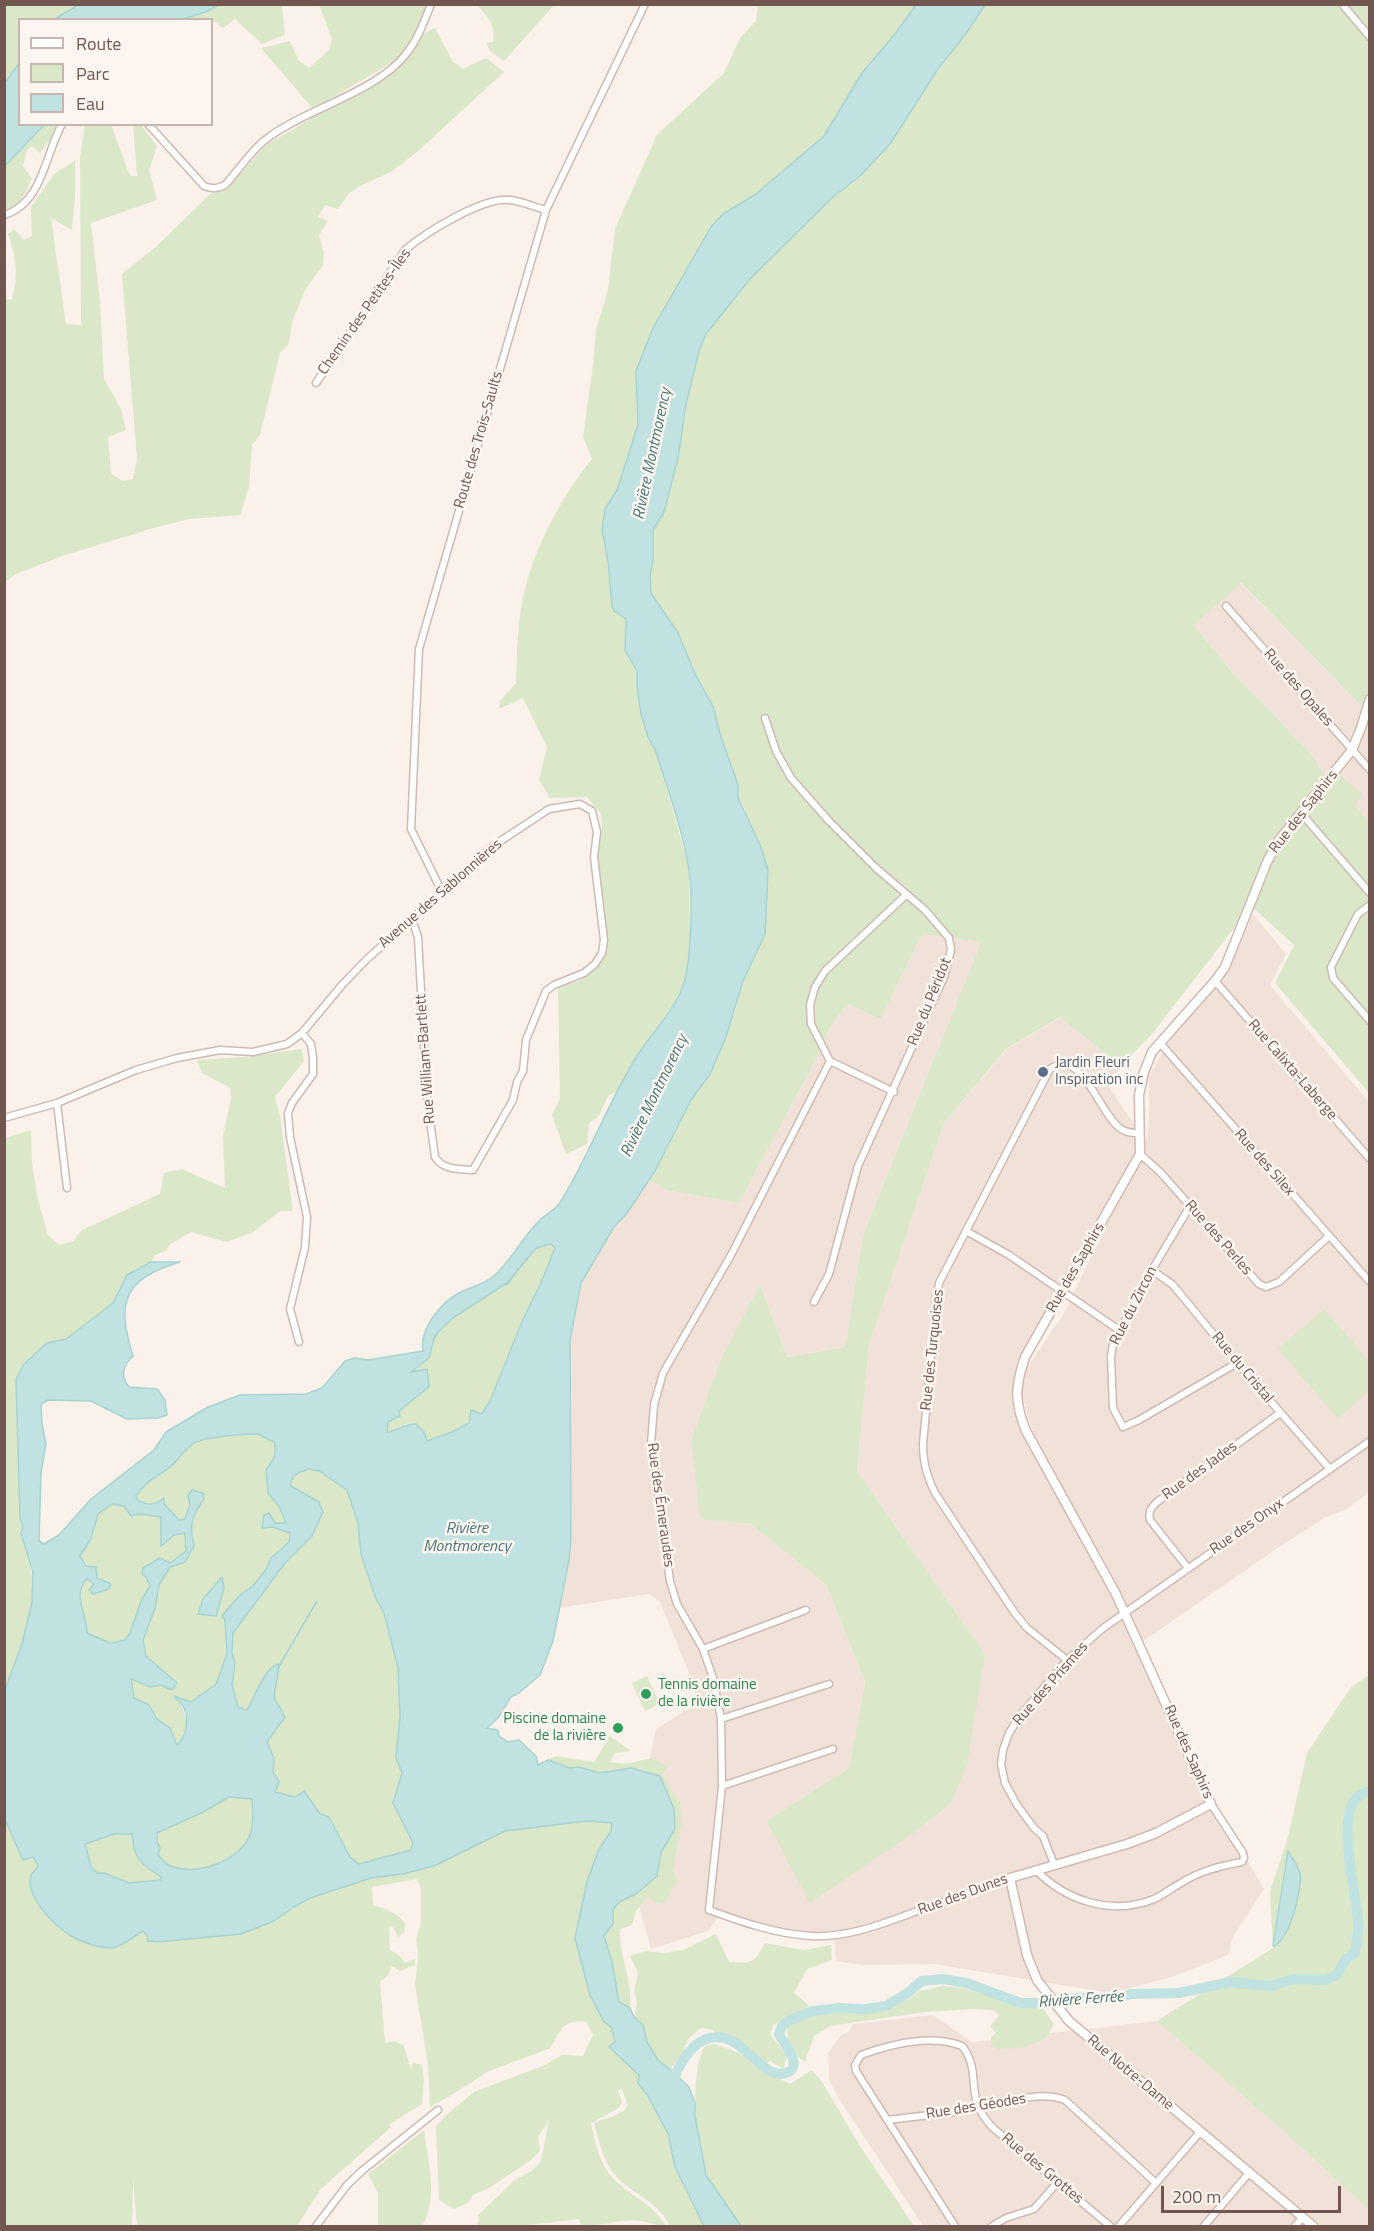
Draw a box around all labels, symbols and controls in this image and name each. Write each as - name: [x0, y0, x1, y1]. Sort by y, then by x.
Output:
- legend: [18, 18, 213, 126]
- text: Route: [76, 30, 121, 57]
- text: Parc: [76, 60, 110, 87]
- text: Eau: [76, 90, 105, 117]
- street label: Chemin des Petites-Îles: [315, 246, 415, 378]
- street label: Route des Trois-Saults: [451, 369, 507, 511]
- water label: Rivière Montmorency: [630, 387, 676, 521]
- street label: Rue des Opales: [1259, 645, 1337, 731]
- street label: Rue des Saphirs: [1266, 767, 1342, 857]
- street label: Avenue des Sablonnières: [376, 836, 506, 952]
- street label: Rue du Péridot: [904, 955, 956, 1049]
- street label: Rue William-Bartlett: [412, 993, 440, 1125]
- street label: Rue Calixta-Laberge: [1244, 1016, 1340, 1124]
- water label: Rivière Montmorency: [617, 1032, 693, 1160]
- place label: Jardin Fleuri Inspiration inc: [1055, 1054, 1143, 1089]
- marker: Jardin Fleuri Inspiration inc: [1036, 1065, 1050, 1079]
- street label: Rue des Silex: [1230, 1126, 1298, 1200]
- street label: Rue des Perles: [1181, 1197, 1255, 1279]
- street label: Rue des Saphirs: [1043, 1220, 1109, 1316]
- street label: Rue du Zircon: [1106, 1264, 1162, 1348]
- street label: Rue des Turquoises: [918, 1288, 948, 1412]
- street label: Rue du Cristal: [1207, 1329, 1277, 1407]
- street label: Rue des Jades: [1159, 1438, 1241, 1504]
- street label: Rue des Émeraudes: [642, 1442, 678, 1568]
- street label: Rue des Onyx: [1207, 1495, 1287, 1559]
- water label: Rivière Montmorency: [423, 1519, 511, 1557]
- street label: Rue des Prismes: [1010, 1638, 1092, 1730]
- place label: Tennis domaine de la rivière: [658, 1676, 757, 1711]
- marker: Tennis domaine de la rivière: [639, 1687, 653, 1701]
- street label: Rue des Saphirs: [1159, 1702, 1217, 1802]
- place label: Piscine domaine de la rivière: [503, 1710, 606, 1745]
- marker: Piscine domaine de la rivière: [611, 1721, 625, 1735]
- street label: Rue des Dunes: [916, 1870, 1010, 1920]
- water label: Rivière Ferrée: [1038, 1987, 1124, 2013]
- street label: Rue Notre-Dame: [1083, 2031, 1177, 2115]
- street label: Rue des Géodes: [925, 2090, 1027, 2124]
- street label: Rue des Grottes: [998, 2130, 1086, 2208]
- scale bar: [1164, 2174, 1344, 2212]
- text: 200 m: [1172, 2183, 1221, 2210]

